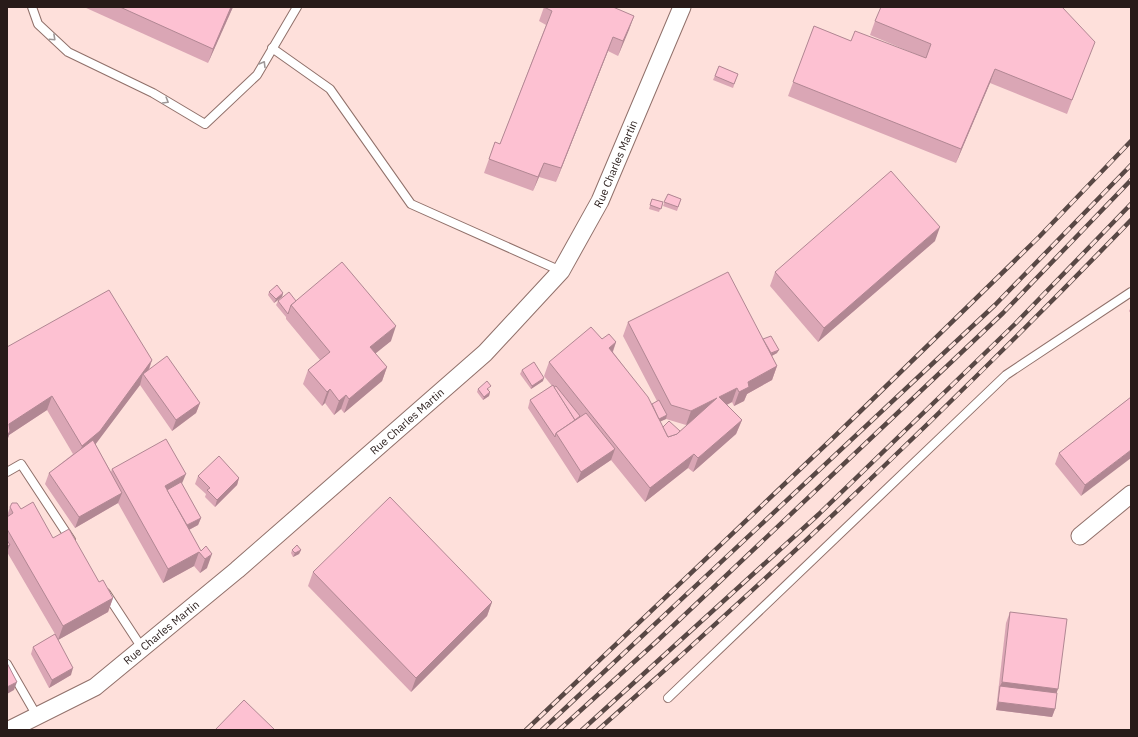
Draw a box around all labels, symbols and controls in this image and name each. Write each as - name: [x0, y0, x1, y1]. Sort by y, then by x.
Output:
- one-way arrow: [48, 34, 56, 41]
- one-way arrow: [259, 61, 266, 68]
- one-way arrow: [162, 96, 169, 103]
- street label: Rue Charles Martin: [591, 118, 640, 210]
- street label: Rue Charles Martin: [367, 385, 447, 457]
- street label: Rue Charles Martin: [121, 597, 202, 668]

